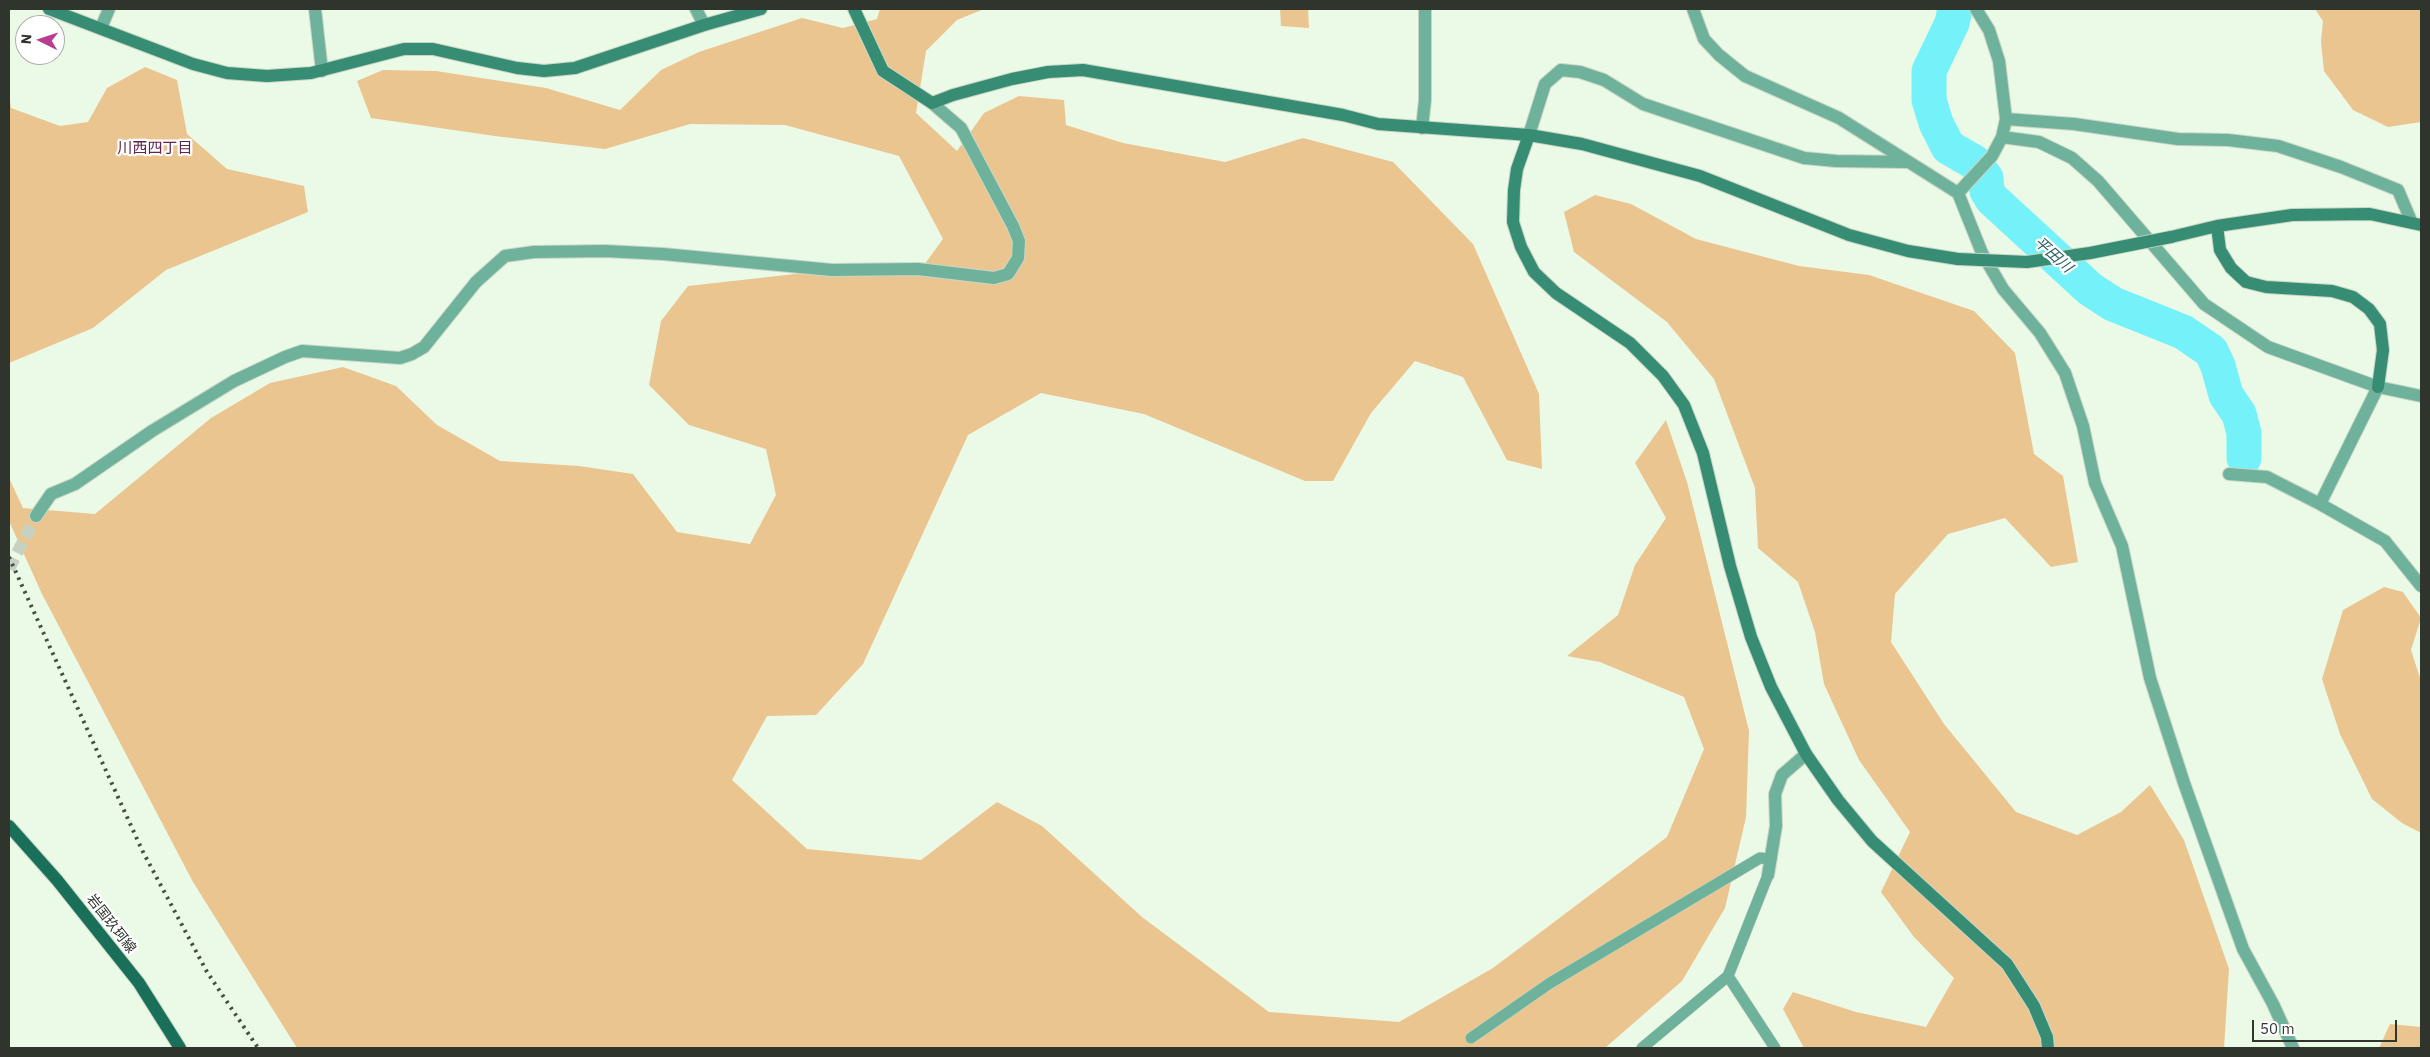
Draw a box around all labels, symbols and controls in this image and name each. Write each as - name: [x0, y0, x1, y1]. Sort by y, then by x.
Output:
- north arrow: [15, 15, 65, 65]
- text: N: [17, 33, 35, 45]
- district label: 川西四丁目: [118, 140, 192, 158]
- water label: 平田川: [2030, 233, 2076, 277]
- street label: 岩国玖珂線: [83, 891, 139, 957]
- scale bar: [2255, 1010, 2400, 1042]
- text: 50 m: [2260, 1019, 2295, 1038]

